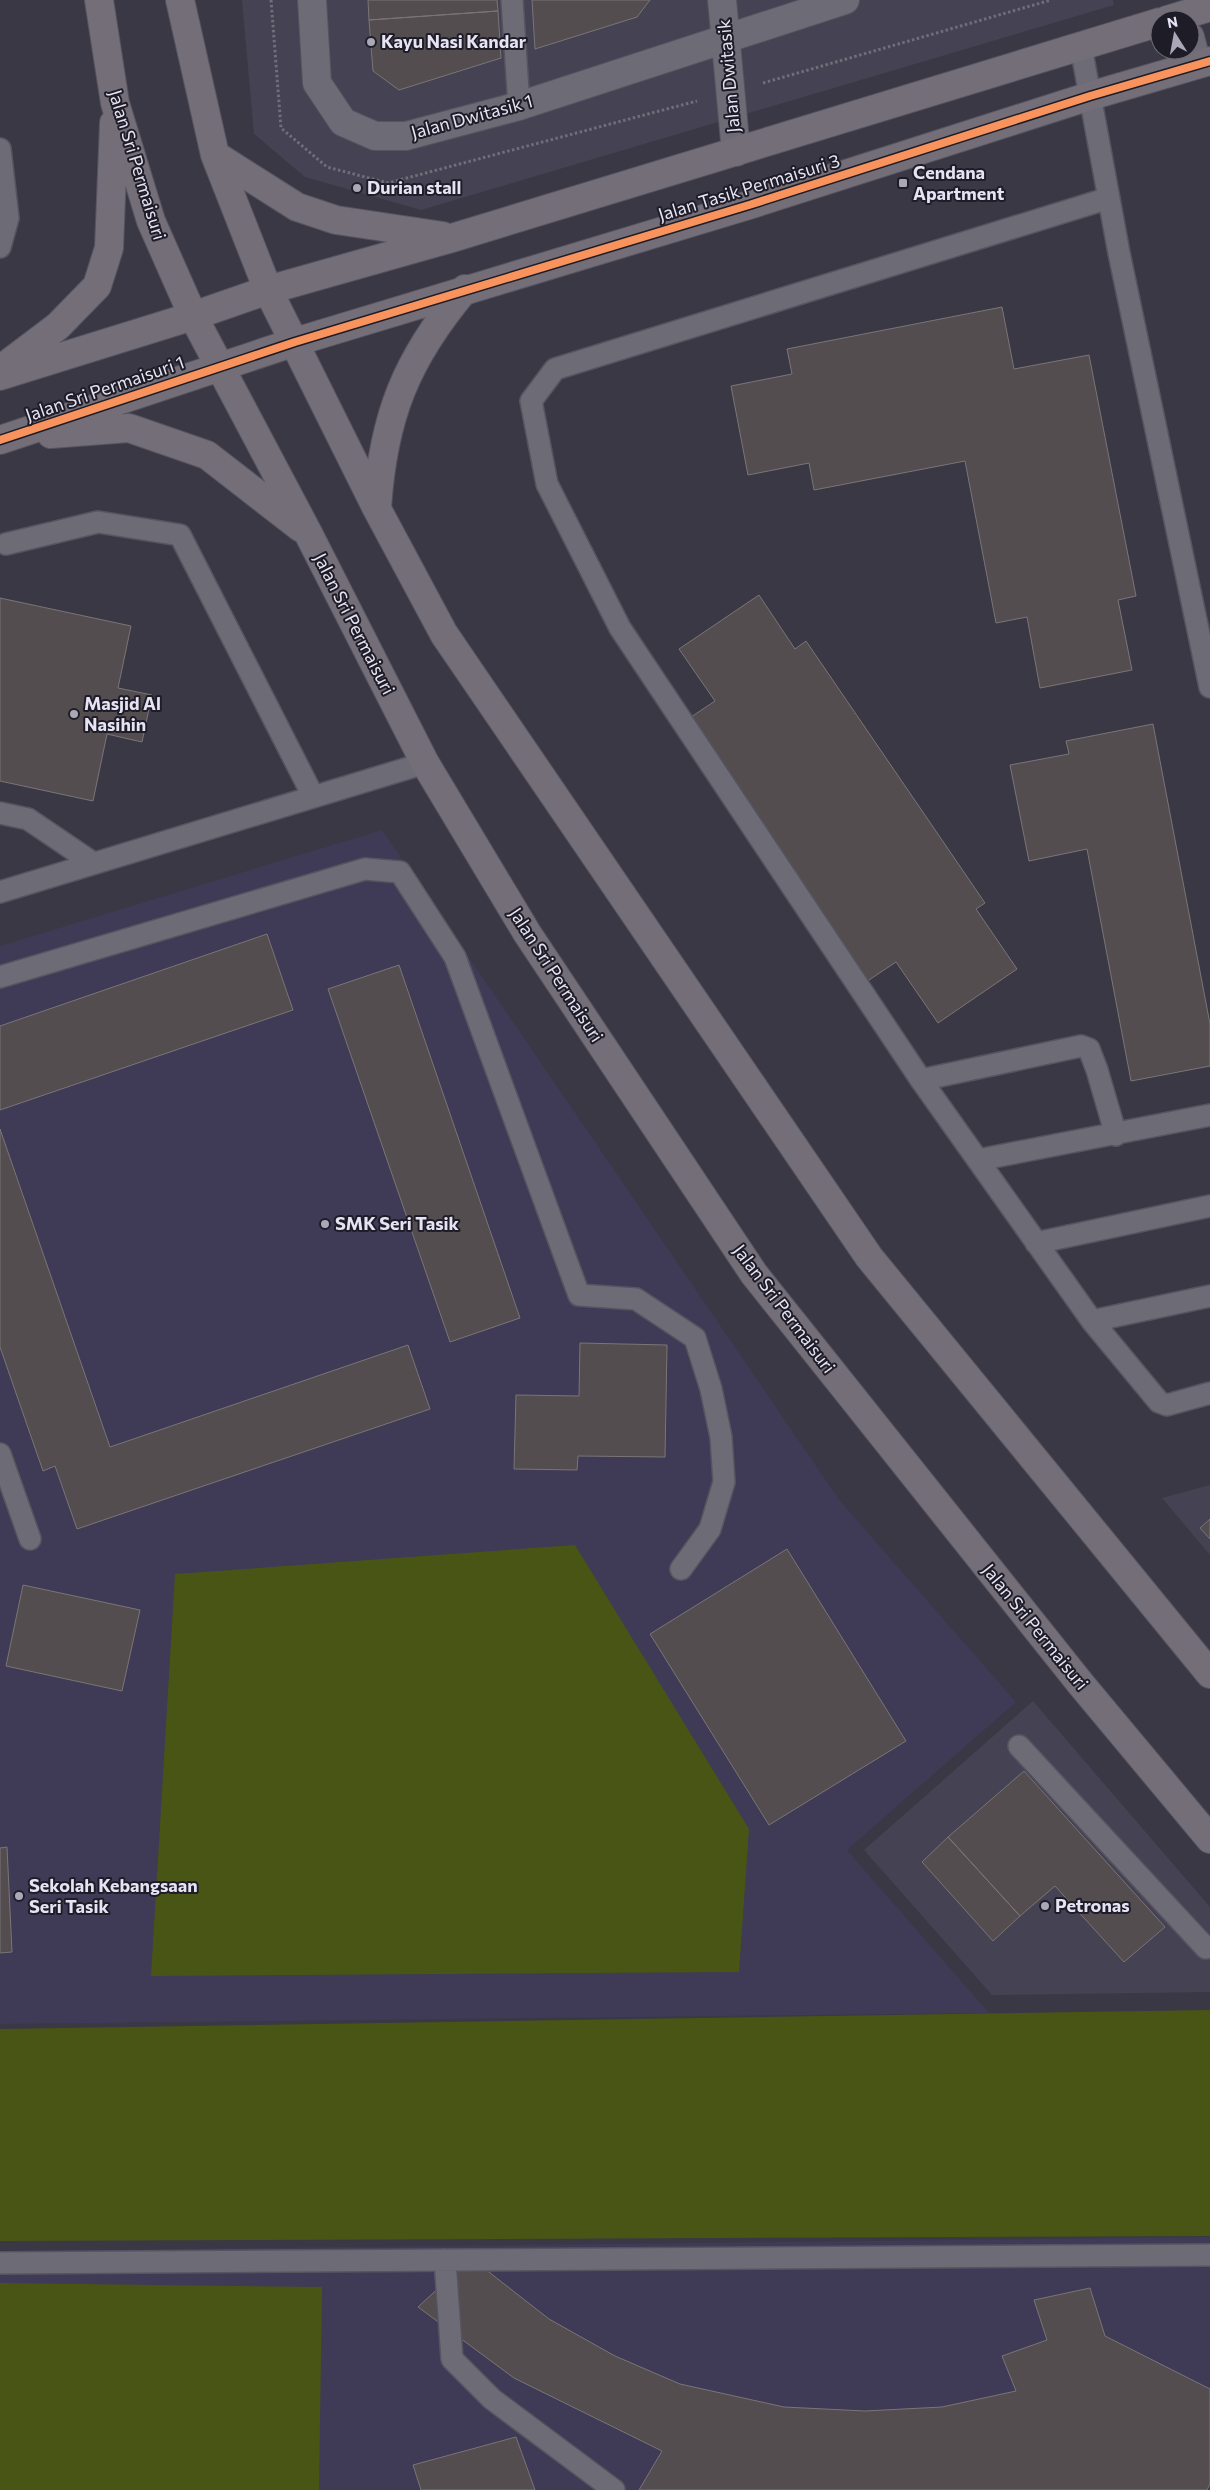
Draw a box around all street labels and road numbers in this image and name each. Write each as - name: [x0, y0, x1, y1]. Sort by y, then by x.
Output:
- street label: Jalan Dwitasik: [712, 18, 744, 134]
- street label: Jalan Sri Permaisuri: [105, 87, 171, 242]
- street label: Jalan Dwitasik 1: [408, 89, 535, 143]
- street label: Jalan Tasik Permaisuri 3: [655, 149, 842, 225]
- street label: Jalan Sri Permaisuri 1: [22, 350, 187, 426]
- street label: Jalan Sri Permaisuri: [310, 549, 400, 698]
- street label: Jalan Sri Permaisuri: [505, 903, 608, 1046]
- street label: Jalan Sri Permaisuri: [729, 1240, 840, 1377]
- street label: Jalan Sri Permaisuri: [978, 1559, 1093, 1694]

